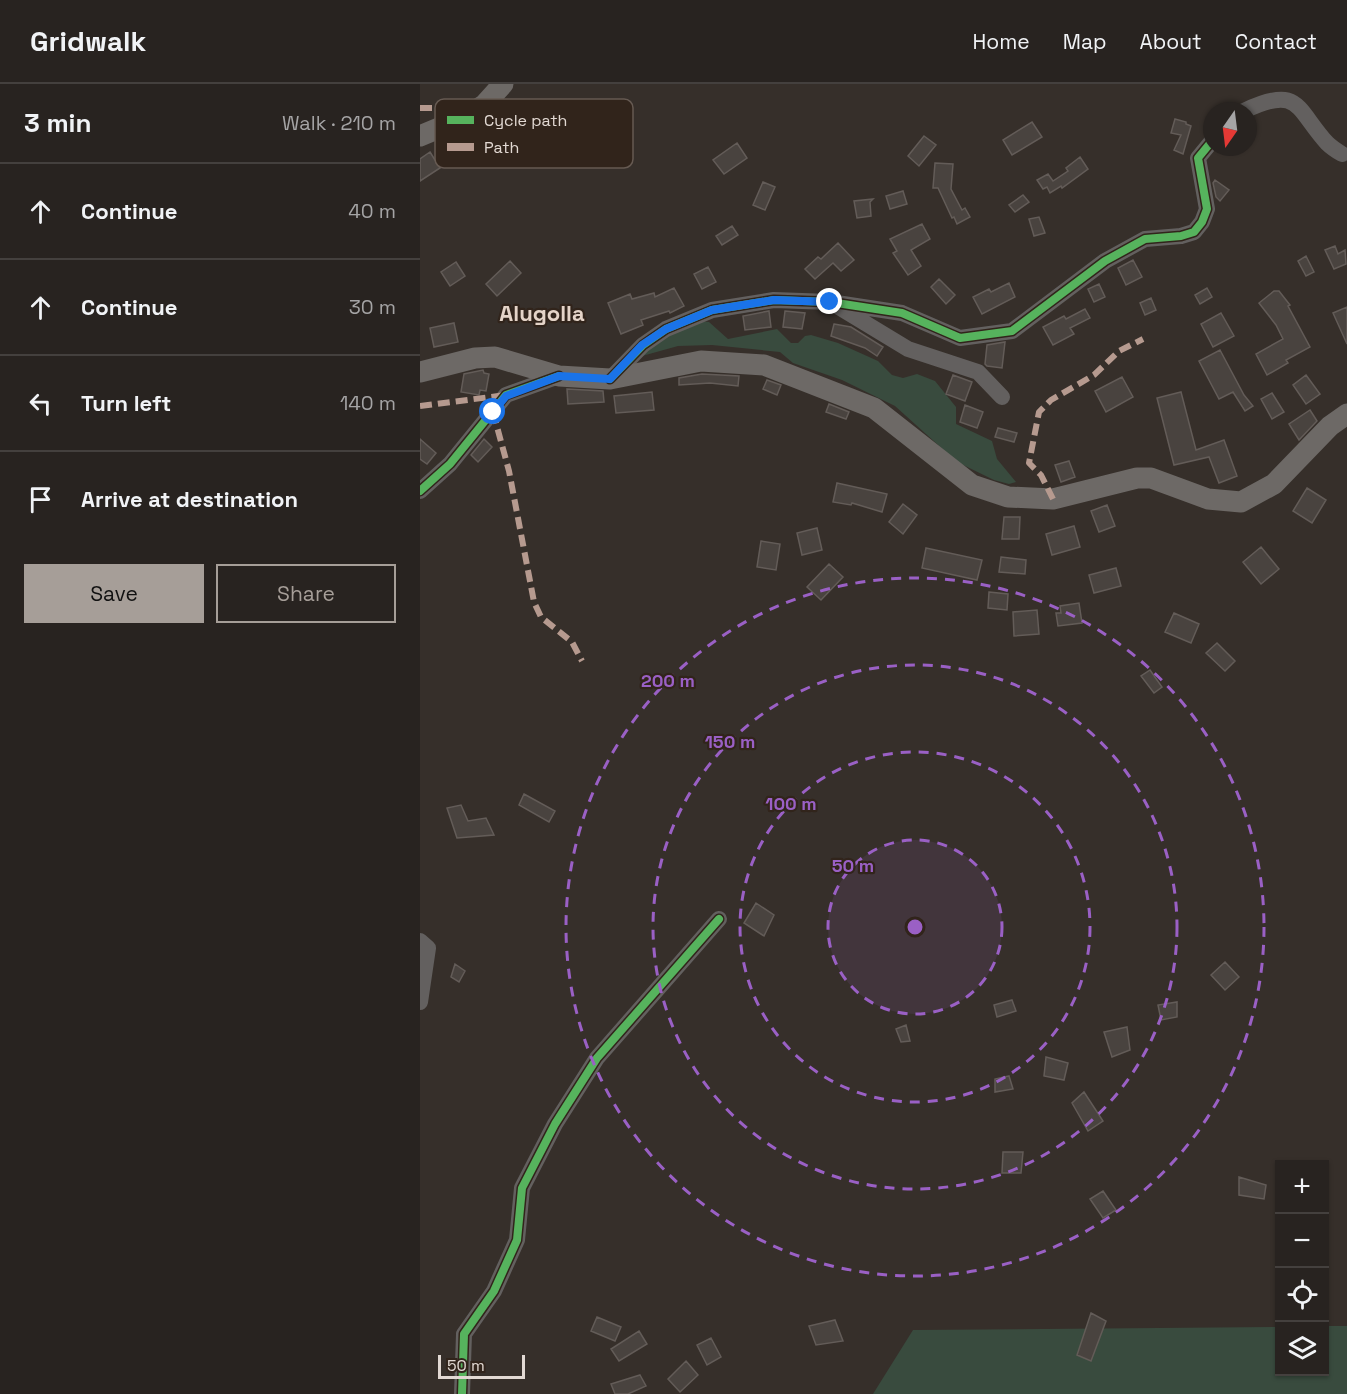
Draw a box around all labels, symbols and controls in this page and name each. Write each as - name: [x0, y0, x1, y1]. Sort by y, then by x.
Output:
- text: Gridwalk: [30, 23, 146, 59]
- text: Home: [972, 28, 1030, 55]
- text: Map: [1063, 28, 1107, 55]
- text: About: [1140, 28, 1202, 55]
- text: Contact: [1235, 28, 1317, 55]
- legend: [435, 99, 633, 168]
- north arrow: [1203, 102, 1257, 156]
- text: 3 min: [24, 106, 92, 140]
- text: Walk · 210 m: [282, 110, 396, 136]
- text: Cycle path: [484, 110, 567, 131]
- text: Path: [484, 137, 519, 158]
- icon: ahead: [24, 195, 57, 228]
- text: Continue: [81, 197, 177, 225]
- text: 40 m: [348, 198, 396, 224]
- route end: [816, 288, 842, 314]
- icon: ahead: [24, 291, 57, 324]
- text: Continue: [81, 293, 177, 321]
- text: 30 m: [349, 294, 396, 320]
- district label: Alugolla: [499, 299, 585, 327]
- icon: left: [24, 387, 57, 420]
- text: Turn left: [81, 389, 171, 417]
- text: 140 m: [340, 390, 396, 416]
- route start: [479, 398, 505, 424]
- icon: arrive: [24, 483, 57, 516]
- text: Arrive at destination: [81, 485, 298, 513]
- button: Save: [24, 564, 204, 623]
- button: Share: [216, 564, 396, 623]
- text: 200 m: [641, 669, 695, 692]
- text: 150 m: [705, 730, 755, 753]
- text: 100 m: [765, 792, 817, 815]
- text: 50 m: [832, 854, 874, 877]
- centre of rings: [905, 917, 925, 937]
- map controls: [1275, 1160, 1329, 1376]
- button: +: [1275, 1160, 1329, 1214]
- button: −: [1275, 1214, 1329, 1268]
- button: locate: [1275, 1268, 1329, 1322]
- button: layers: [1275, 1322, 1329, 1376]
- scale bar: [438, 1352, 525, 1380]
- text: 50 m: [447, 1355, 485, 1376]

